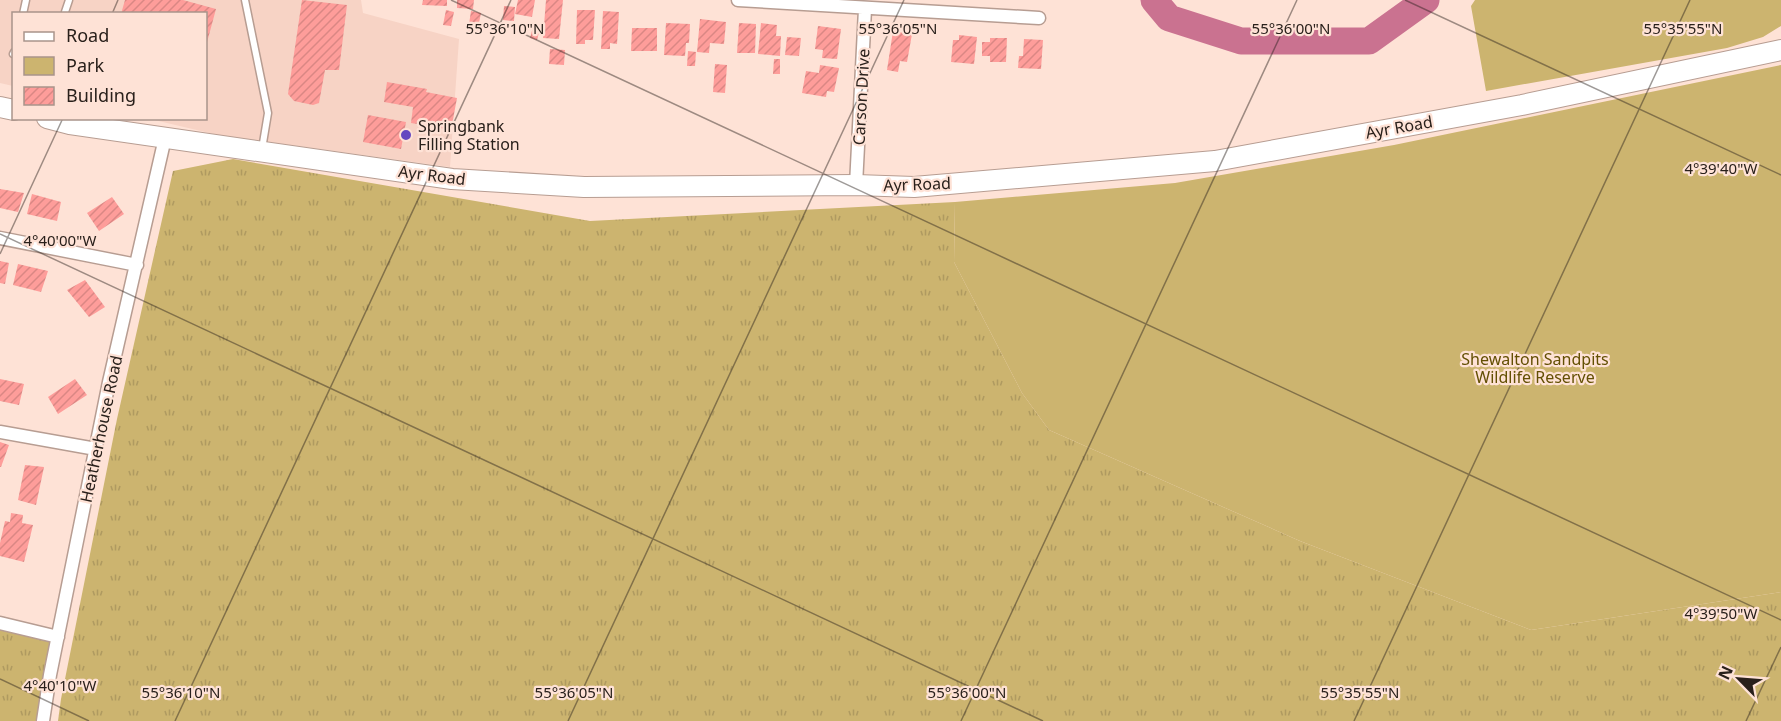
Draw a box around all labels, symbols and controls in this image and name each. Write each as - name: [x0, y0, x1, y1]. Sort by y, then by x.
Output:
- legend: [12, 12, 207, 120]
- text: 55°36'10"N: [466, 18, 544, 38]
- text: 55°36'05"N: [859, 18, 937, 38]
- text: 55°36'00"N: [1252, 18, 1330, 38]
- text: 55°35'55"N: [1644, 18, 1722, 38]
- text: Road: [66, 23, 109, 47]
- street label: Carson Drive: [847, 48, 875, 146]
- text: Park: [66, 53, 104, 77]
- text: Building: [66, 83, 136, 107]
- street label: Ayr Road: [1364, 110, 1434, 144]
- place label: Springbank Filling Station: [418, 115, 520, 155]
- marker: Springbank Filling Station: [399, 128, 413, 142]
- text: 4°39'40"W: [1684, 158, 1758, 178]
- street label: Ayr Road: [397, 160, 467, 190]
- street label: Ayr Road: [883, 172, 951, 196]
- text: 4°40'00"W: [23, 230, 97, 250]
- park label: Shewalton Sandpits Wildlife Reserve: [1461, 348, 1609, 388]
- street label: Heatherhouse Road: [75, 353, 127, 505]
- text: 4°39'50"W: [1684, 603, 1758, 623]
- north arrow: [1709, 649, 1769, 709]
- text: N: [1713, 662, 1738, 683]
- text: 4°40'10"W: [23, 675, 97, 695]
- text: 55°36'10"N: [142, 682, 220, 702]
- text: 55°36'05"N: [535, 682, 613, 702]
- text: 55°36'00"N: [928, 682, 1006, 702]
- text: 55°35'55"N: [1321, 682, 1399, 702]

